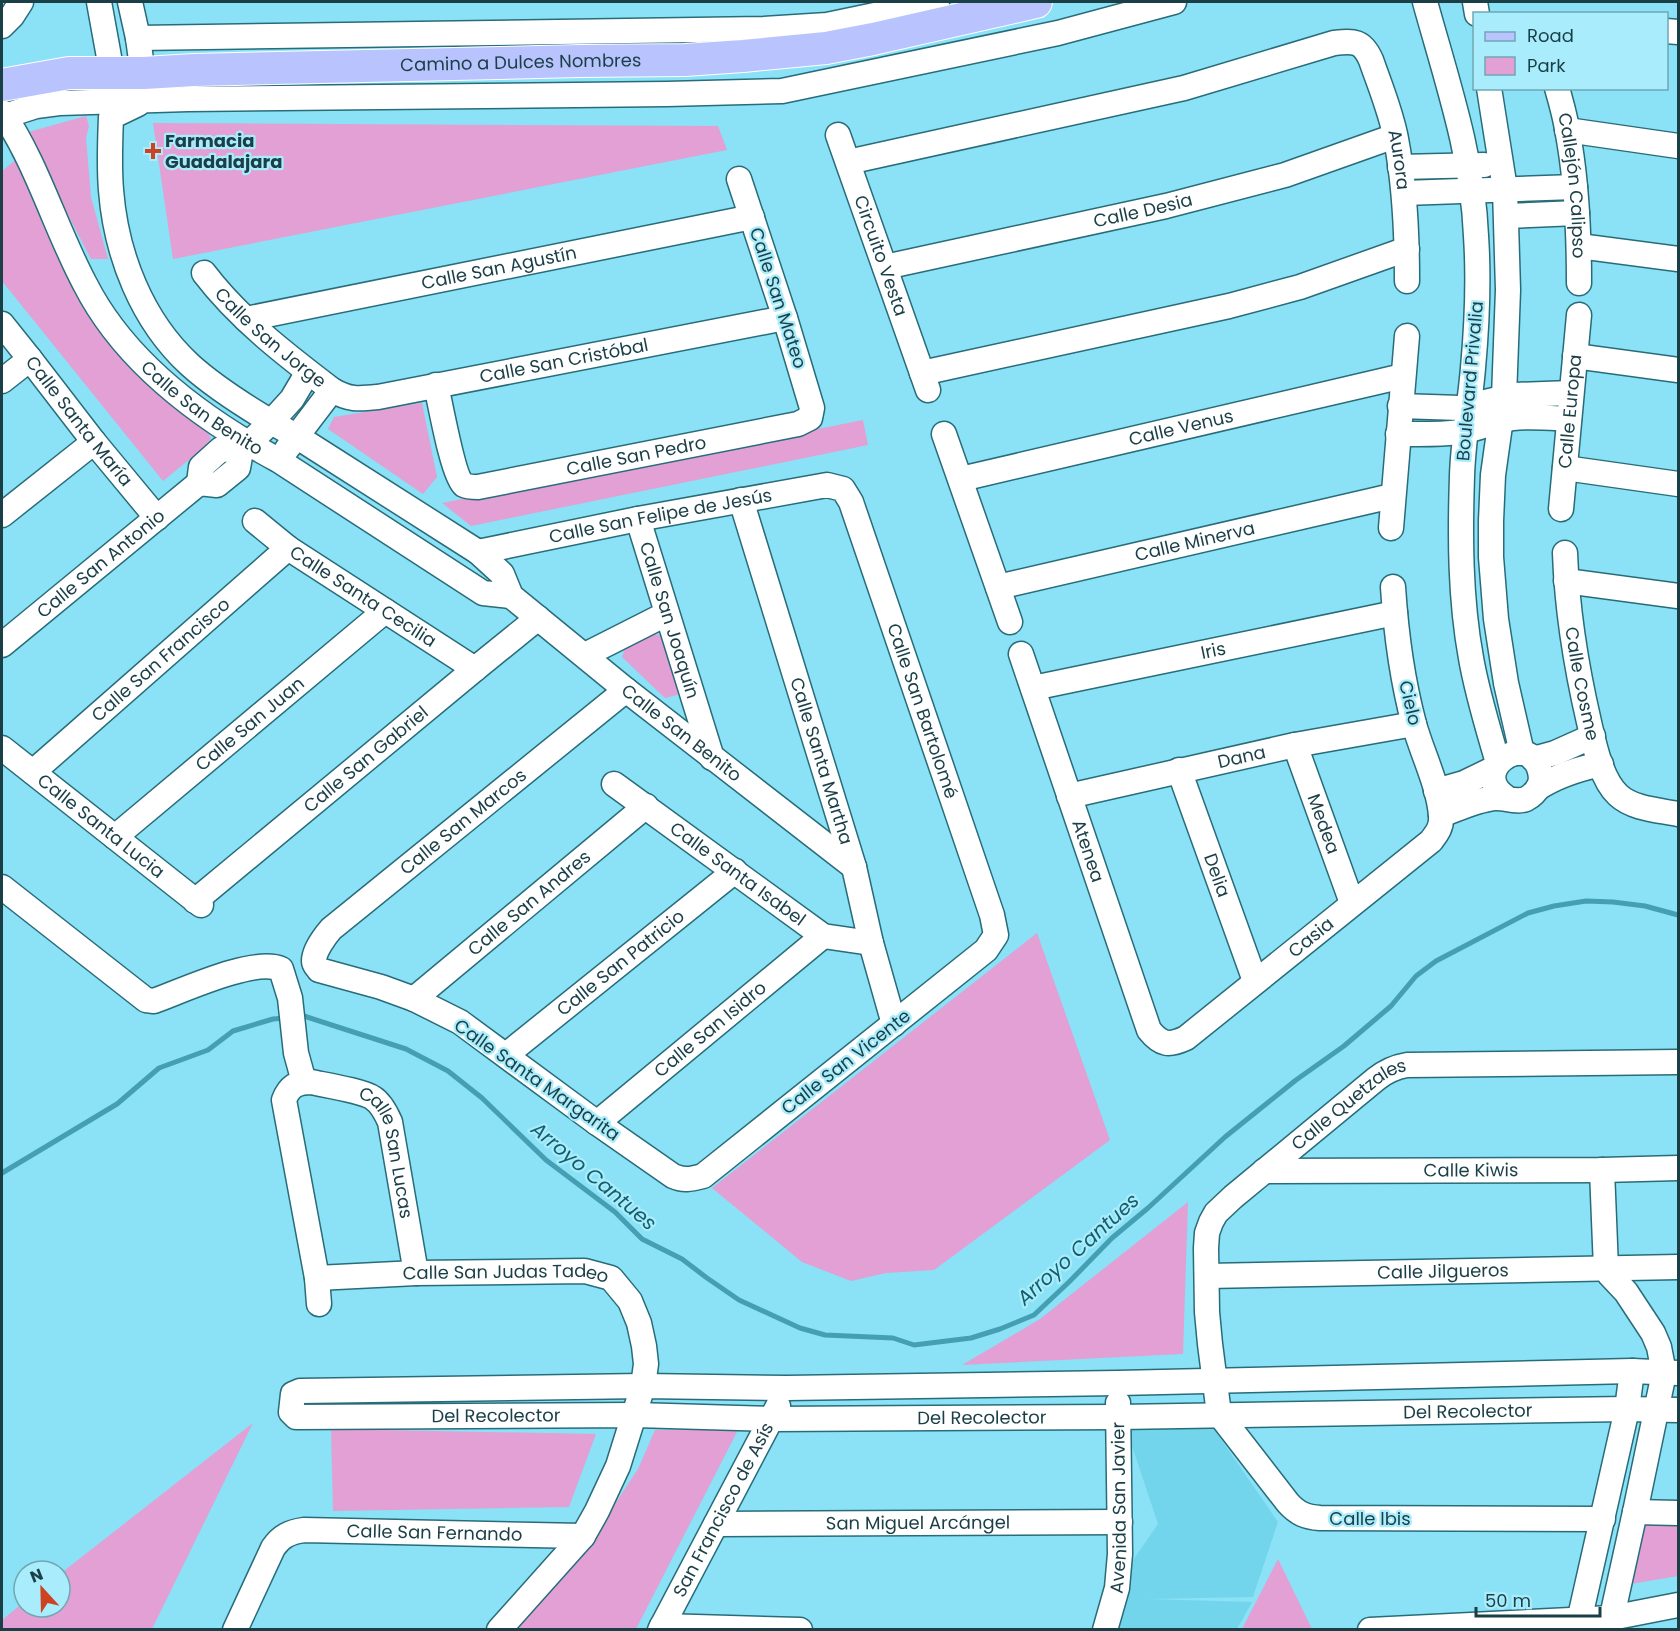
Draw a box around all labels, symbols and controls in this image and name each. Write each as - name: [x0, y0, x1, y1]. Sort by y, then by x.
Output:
- legend: [1473, 12, 1668, 90]
- text: Road: [1527, 23, 1574, 48]
- street label: Camino a Dulces Nombres: [400, 47, 641, 77]
- text: Park: [1527, 53, 1566, 78]
- street label: Callejón Calipso: [1552, 110, 1592, 259]
- street label: Aurora: [1382, 127, 1416, 191]
- place label: Farmacia Guadalajara: [165, 128, 283, 174]
- marker: Farmacia Guadalajara: [146, 144, 160, 158]
- street label: Calle Desia: [1091, 187, 1195, 233]
- street label: Circuito Vesta: [848, 192, 914, 319]
- street label: Calle San Mateo: [744, 224, 813, 372]
- street label: Calle San Agustín: [419, 240, 579, 295]
- street label: Calle San Jorge: [209, 282, 332, 393]
- street label: Boulevard Privalia: [1450, 300, 1489, 462]
- street label: Calle San Cristóbal: [477, 332, 650, 389]
- street label: Calle Santa María: [20, 351, 139, 491]
- street label: Calle Europa: [1552, 353, 1587, 469]
- street label: Calle San Benito: [135, 355, 268, 461]
- street label: Calle Venus: [1126, 403, 1236, 452]
- street label: Calle San Pedro: [564, 429, 708, 481]
- street label: Calle San Felipe de Jesús: [547, 482, 774, 549]
- street label: Calle San Antonio: [31, 503, 170, 624]
- street label: Calle Minerva: [1132, 515, 1257, 567]
- street label: Calle Santa Cecilia: [285, 539, 442, 653]
- street label: Calle San Joaquín: [634, 539, 706, 702]
- street label: Calle San Francisco: [86, 592, 235, 727]
- street label: Calle San Bartolomé: [881, 620, 964, 802]
- street label: Calle Cosme: [1559, 625, 1606, 743]
- street label: Iris: [1198, 635, 1228, 665]
- street label: Calle San Juan: [190, 671, 309, 777]
- street label: Calle Santa Martha: [784, 674, 859, 847]
- street label: Calle San Benito: [616, 678, 747, 787]
- street label: Cielo: [1393, 678, 1428, 728]
- street label: Calle San Gabriel: [298, 700, 433, 818]
- street label: Dana: [1215, 739, 1268, 774]
- street label: Calle San Marcos: [394, 763, 531, 880]
- street label: Calle Santa Lucia: [32, 768, 170, 884]
- street label: Medea: [1302, 790, 1346, 857]
- street label: Calle Santa Isabel: [665, 816, 811, 932]
- street label: Atenea: [1066, 816, 1111, 885]
- street label: Calle San Andres: [462, 844, 596, 961]
- street label: Delia: [1198, 850, 1237, 901]
- street label: Calle San Patricio: [551, 904, 689, 1022]
- street label: Casia: [1282, 911, 1339, 963]
- street label: Calle San Isidro: [649, 975, 771, 1083]
- street label: Calle San Vicente: [776, 1003, 916, 1120]
- street label: Calle Santa Margarita: [449, 1013, 625, 1146]
- street label: Calle Quetzales: [1286, 1052, 1409, 1156]
- street label: Calle San Lucas: [356, 1080, 419, 1220]
- water label: Arroyo Cantues: [525, 1115, 663, 1237]
- street label: Calle Kiwis: [1424, 1157, 1518, 1183]
- water label: Arroyo Cantues: [1010, 1186, 1145, 1312]
- street label: Calle Jilgueros: [1377, 1257, 1509, 1285]
- street label: Calle San Judas Tadeo: [402, 1258, 612, 1289]
- street label: Del Recolector: [1403, 1397, 1533, 1425]
- street label: Del Recolector: [431, 1402, 561, 1428]
- street label: Del Recolector: [917, 1404, 1047, 1430]
- street label: San Francisco de Asís: [667, 1418, 779, 1601]
- street label: Avenida San Javier: [1104, 1421, 1132, 1595]
- street label: Calle Ibis: [1329, 1506, 1411, 1531]
- street label: San Miguel Arcángel: [826, 1510, 1010, 1535]
- street label: Calle San Fernando: [346, 1518, 523, 1547]
- north arrow: [12, 1559, 72, 1619]
- text: N: [27, 1563, 46, 1588]
- scale bar: [1476, 1580, 1600, 1618]
- text: 50 m: [1485, 1588, 1531, 1613]

